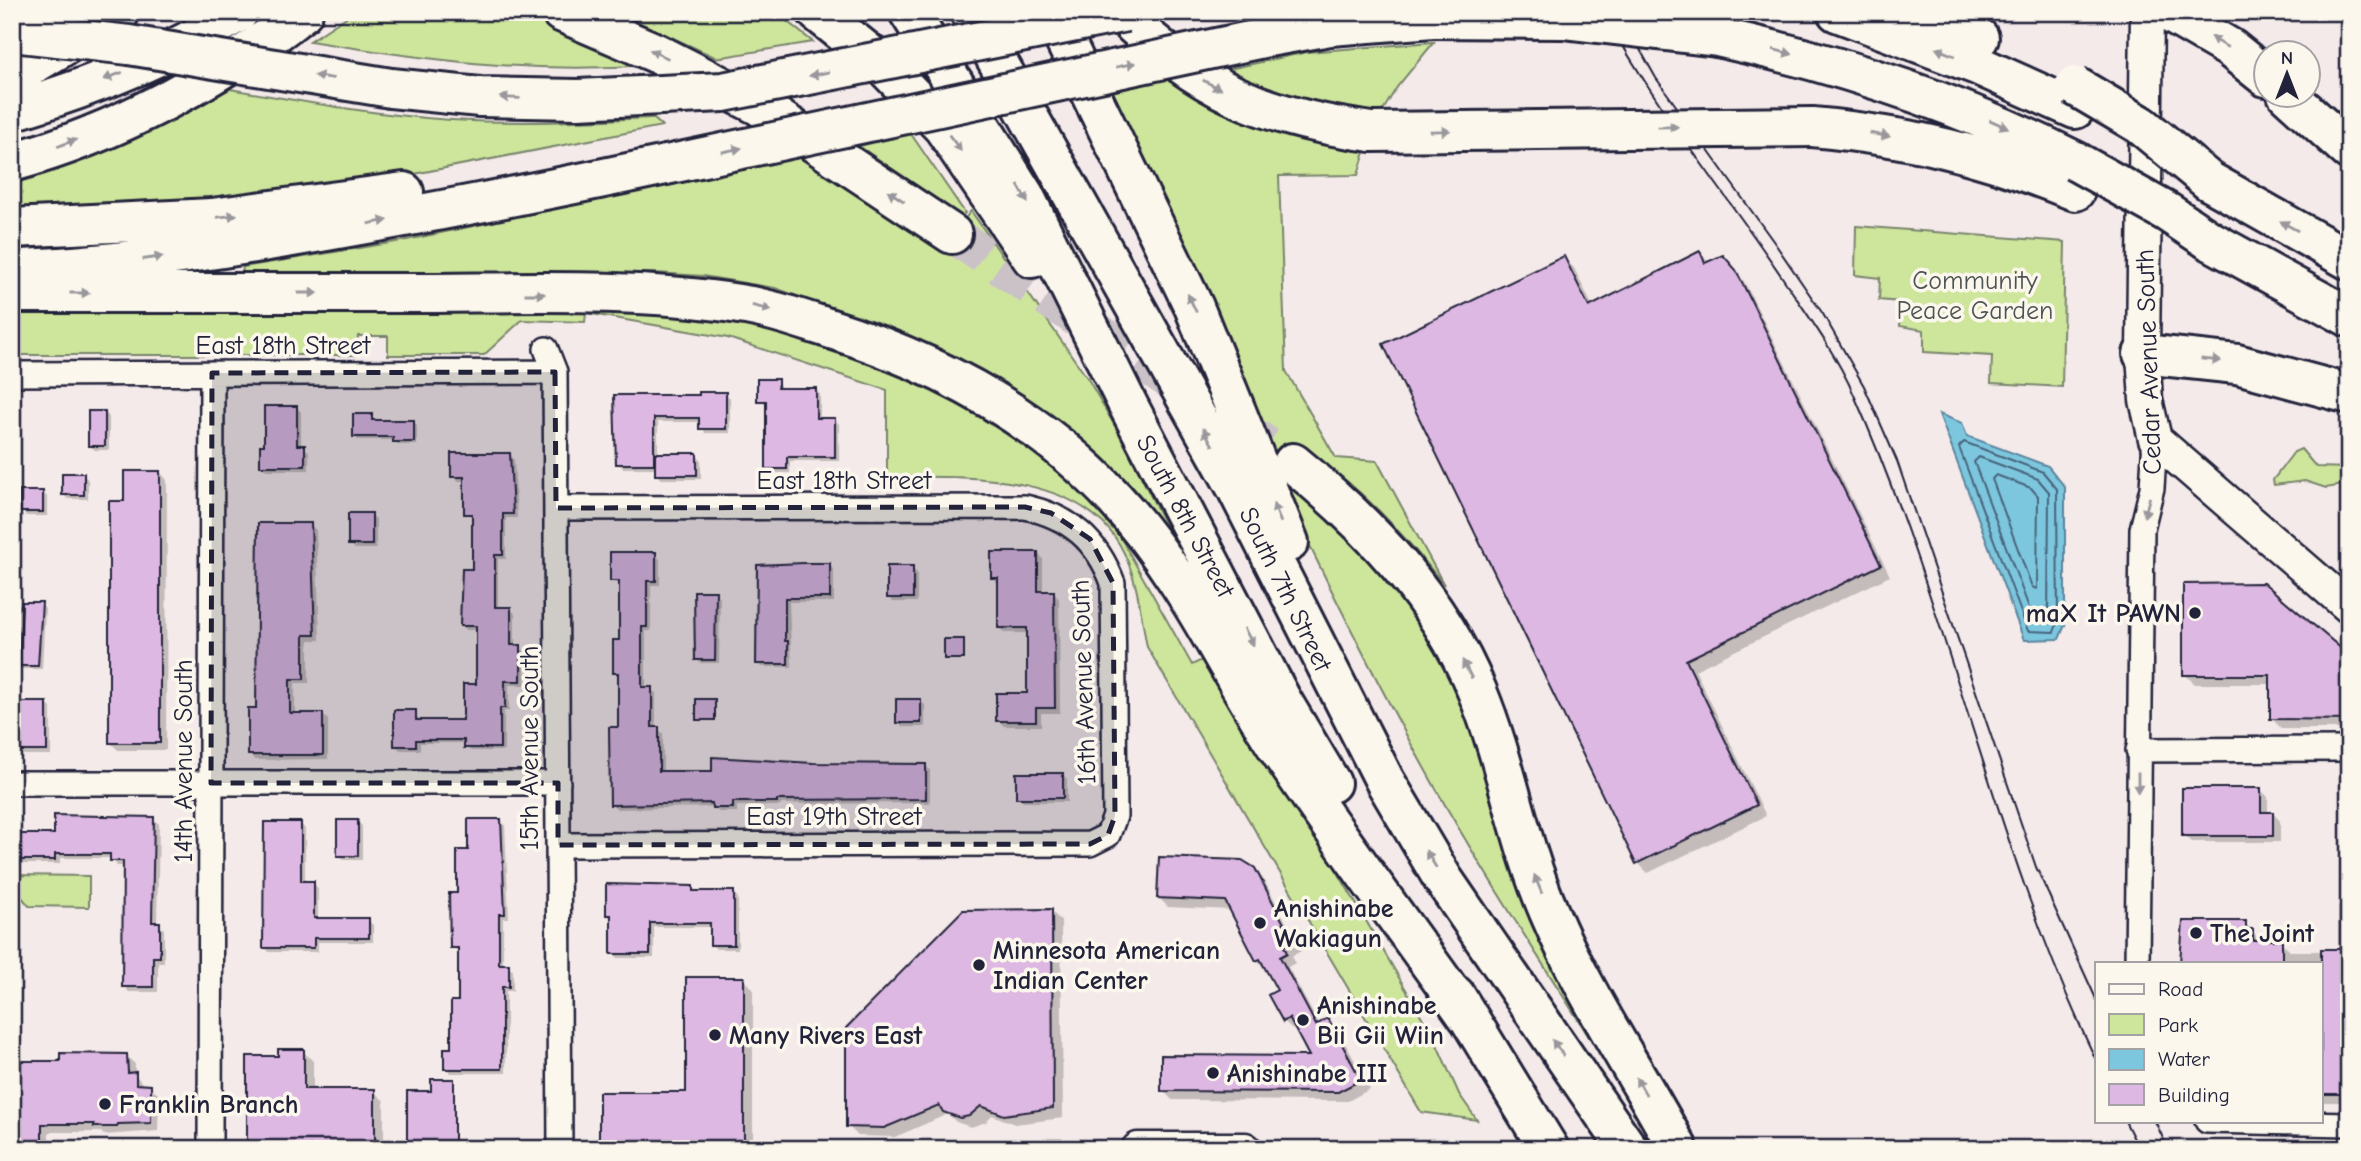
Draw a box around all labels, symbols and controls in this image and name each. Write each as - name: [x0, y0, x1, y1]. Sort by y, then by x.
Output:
- one-way arrow: [2210, 35, 2229, 48]
- north arrow: [2252, 38, 2322, 108]
- one-way arrow: [1935, 46, 1956, 57]
- one-way arrow: [1772, 47, 1794, 58]
- text: N: [2281, 47, 2293, 69]
- one-way arrow: [649, 48, 669, 60]
- one-way arrow: [1115, 60, 1137, 71]
- one-way arrow: [808, 69, 830, 80]
- one-way arrow: [103, 70, 124, 81]
- one-way arrow: [313, 71, 335, 82]
- one-way arrow: [1202, 79, 1221, 91]
- one-way arrow: [499, 92, 521, 103]
- one-way arrow: [1988, 119, 2009, 130]
- one-way arrow: [1657, 121, 1679, 133]
- one-way arrow: [1429, 125, 1451, 136]
- one-way arrow: [1869, 130, 1891, 141]
- one-way arrow: [947, 134, 962, 152]
- one-way arrow: [56, 138, 77, 149]
- one-way arrow: [721, 145, 743, 156]
- one-way arrow: [1017, 185, 1029, 204]
- one-way arrow: [887, 189, 905, 203]
- one-way arrow: [216, 211, 238, 222]
- one-way arrow: [367, 216, 389, 227]
- one-way arrow: [2280, 220, 2299, 232]
- street label: Cedar Avenue South: [2130, 249, 2168, 475]
- one-way arrow: [143, 252, 165, 263]
- park label: Community Peace Garden: [1897, 266, 2053, 326]
- one-way arrow: [70, 287, 92, 299]
- one-way arrow: [297, 287, 319, 299]
- one-way arrow: [525, 288, 547, 300]
- one-way arrow: [1186, 292, 1197, 313]
- one-way arrow: [751, 303, 773, 314]
- street label: East 18th Street: [196, 331, 372, 361]
- one-way arrow: [2200, 355, 2222, 366]
- one-way arrow: [1203, 427, 1215, 447]
- street label: South 8th Street: [1130, 430, 1241, 604]
- street label: East 18th Street: [757, 466, 933, 496]
- one-way arrow: [2142, 497, 2152, 518]
- street label: South 7th Street: [1232, 502, 1338, 678]
- one-way arrow: [1272, 503, 1283, 524]
- street label: 16th Avenue South: [1065, 579, 1103, 785]
- place label: maX It PAWN: [2026, 599, 2181, 629]
- marker: maX It PAWN: [2187, 605, 2203, 621]
- one-way arrow: [1243, 627, 1254, 647]
- street label: 15th Avenue South: [515, 645, 545, 851]
- one-way arrow: [1461, 658, 1473, 678]
- street label: 14th Avenue South: [169, 659, 199, 863]
- one-way arrow: [2132, 772, 2144, 794]
- street label: East 19th Street: [746, 802, 923, 832]
- one-way arrow: [1425, 849, 1437, 868]
- one-way arrow: [1532, 874, 1543, 895]
- place label: Anishinabe Wakiagun: [1274, 894, 1394, 954]
- marker: Anishinabe Wakiagun: [1252, 915, 1268, 931]
- place label: The Joint: [2210, 919, 2314, 949]
- marker: The Joint: [2188, 925, 2204, 941]
- place label: Minnesota American Indian Center: [993, 936, 1220, 996]
- marker: Minnesota American Indian Center: [971, 957, 987, 973]
- legend: [2095, 962, 2322, 1122]
- text: Road: [2158, 977, 2203, 1001]
- place label: Anishinabe Bii Gii Wiin: [1317, 991, 1444, 1051]
- marker: Anishinabe Bii Gii Wiin: [1295, 1012, 1311, 1028]
- text: Park: [2158, 1013, 2198, 1037]
- place label: Many Rivers East: [729, 1021, 923, 1051]
- marker: Many Rivers East: [707, 1027, 723, 1043]
- one-way arrow: [1551, 1039, 1565, 1057]
- text: Water: [2158, 1047, 2211, 1071]
- place label: Anishinabe III: [1227, 1059, 1387, 1089]
- marker: Anishinabe III: [1205, 1065, 1221, 1081]
- one-way arrow: [1635, 1077, 1648, 1096]
- text: Building: [2158, 1083, 2230, 1107]
- place label: Franklin Branch: [119, 1090, 298, 1120]
- marker: Franklin Branch: [97, 1096, 113, 1112]

